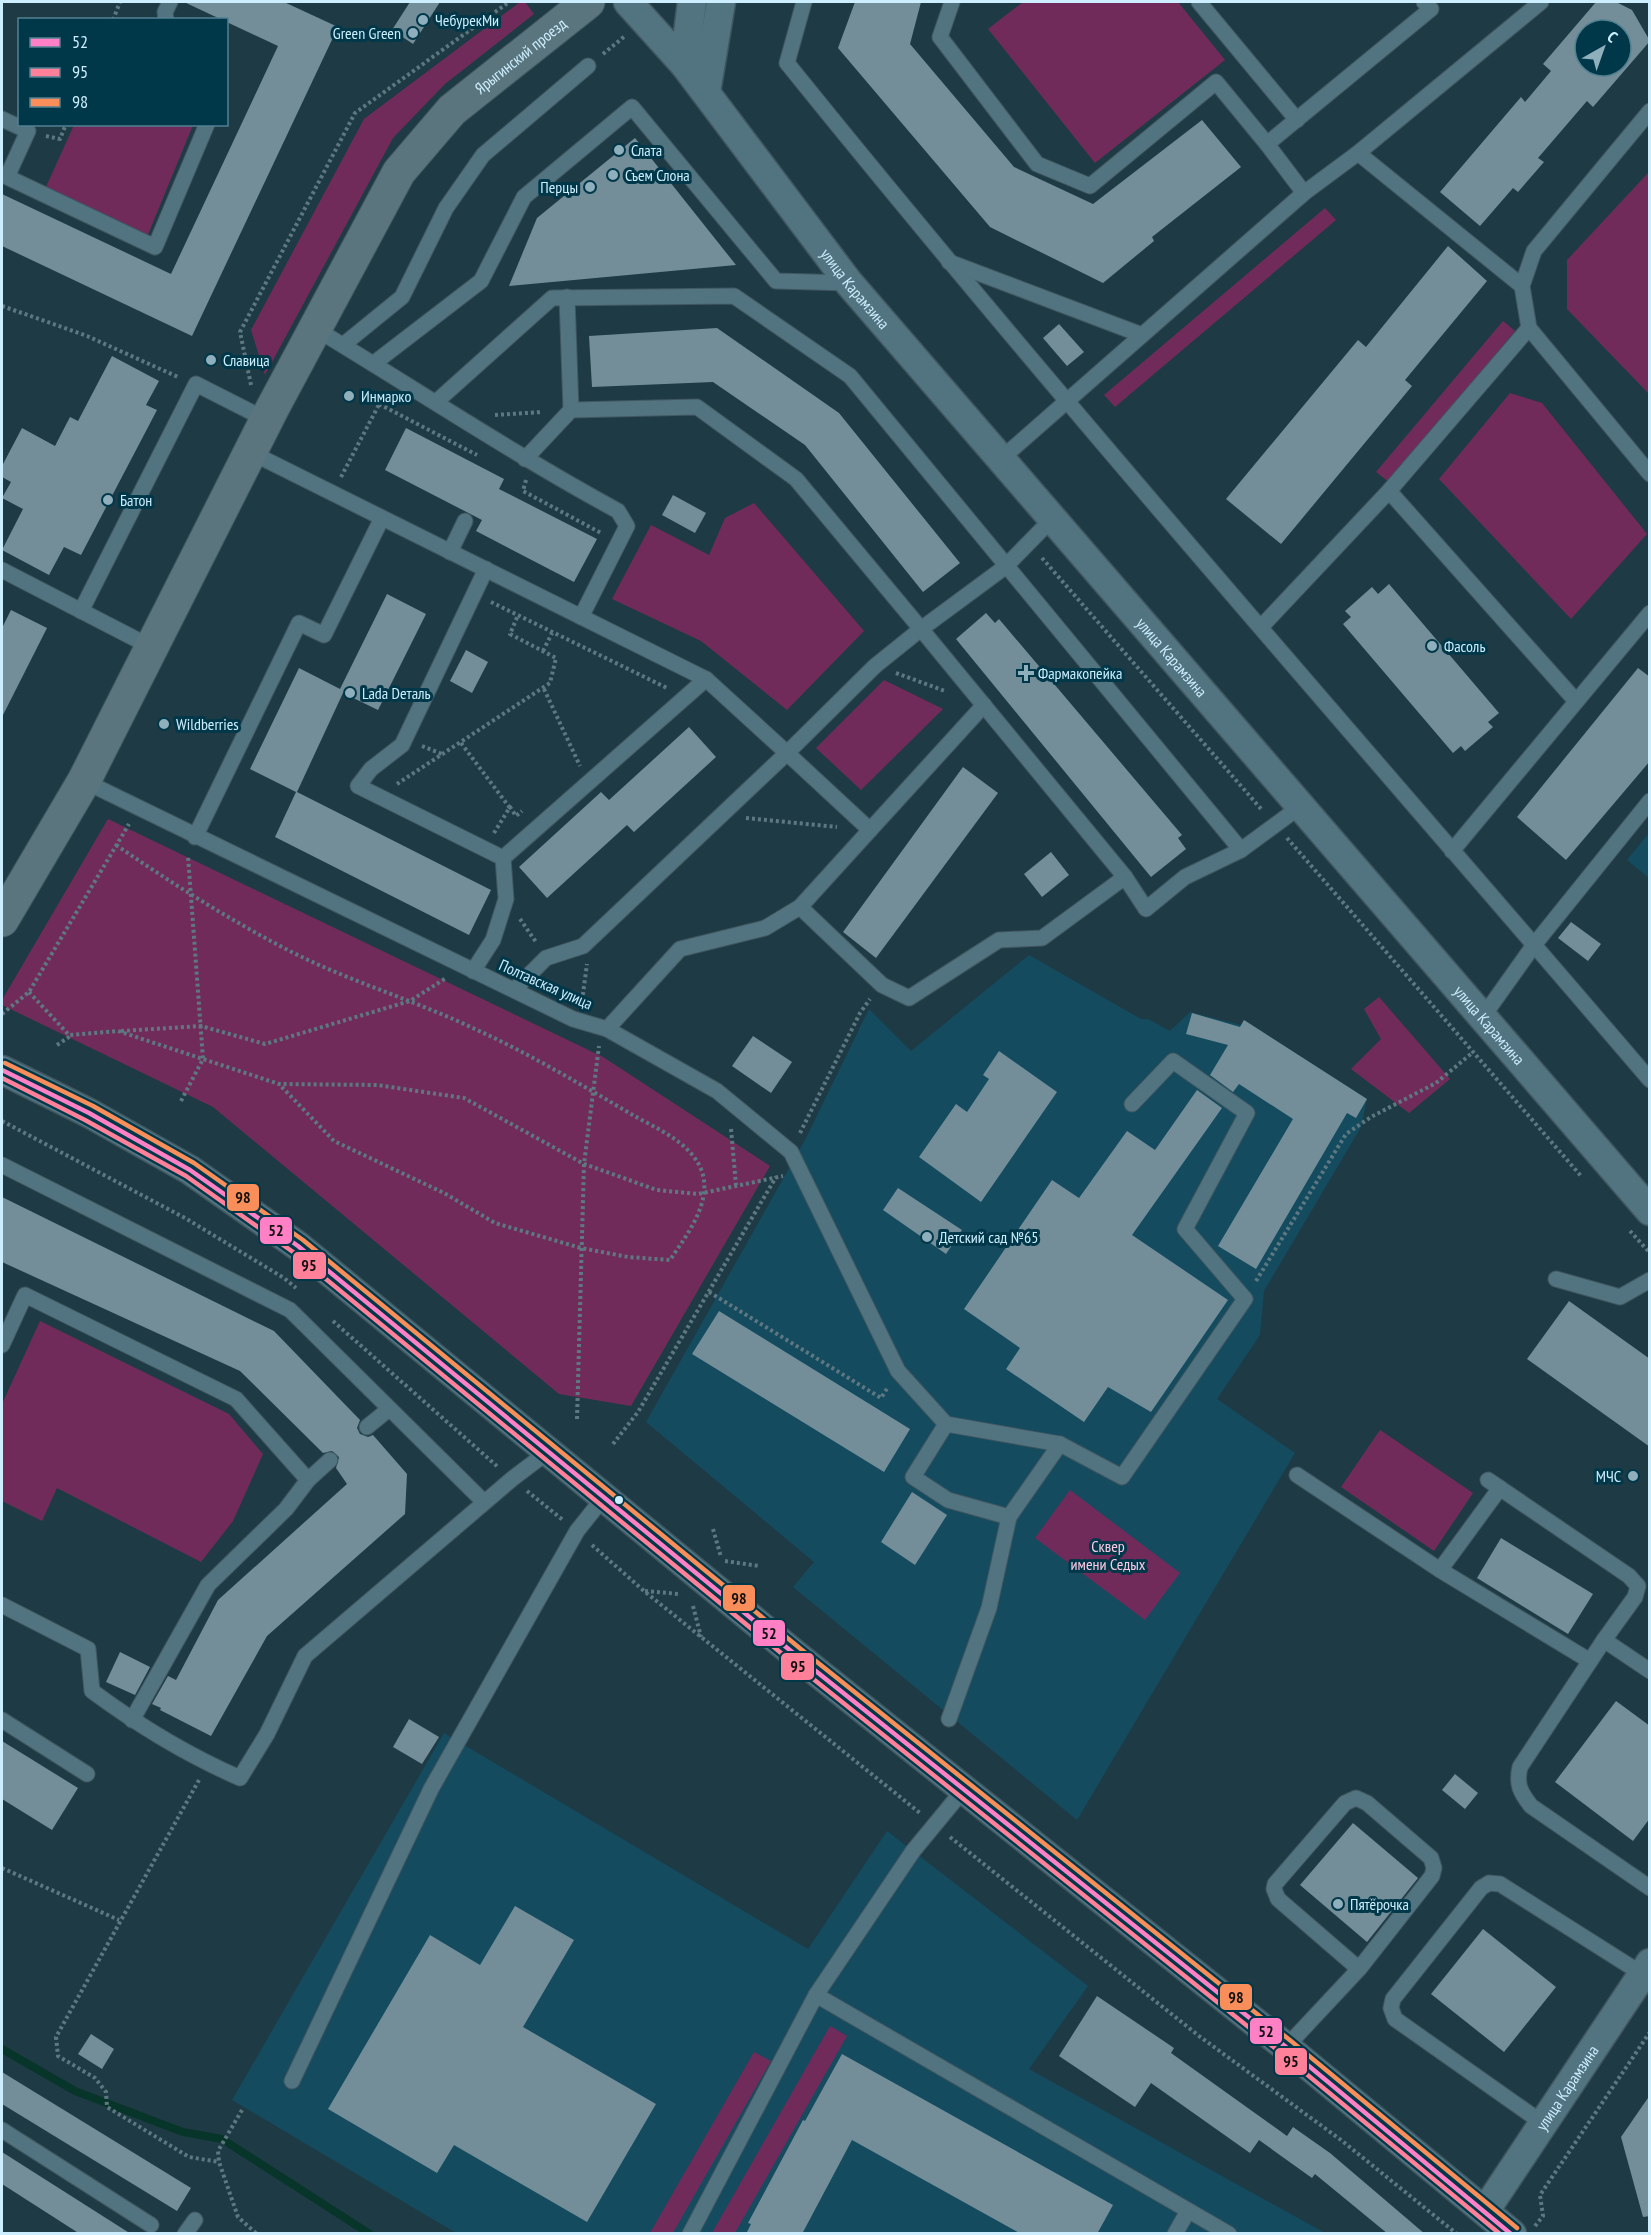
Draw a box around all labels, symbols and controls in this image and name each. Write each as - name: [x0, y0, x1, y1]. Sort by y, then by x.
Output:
- place label: ЧебурекМи: [435, 10, 499, 30]
- marker: ЧебурекМи: [416, 13, 430, 27]
- street label: Ярыгинский проезд: [471, 13, 570, 98]
- legend: [18, 18, 228, 126]
- north arrow: [1573, 18, 1633, 78]
- place label: Green Green: [333, 23, 401, 43]
- marker: Green Green: [406, 26, 420, 40]
- text: С: [1603, 26, 1622, 47]
- text: 52: [72, 30, 88, 53]
- text: 95: [72, 60, 88, 83]
- text: 98: [72, 90, 88, 113]
- place label: Слата: [631, 140, 662, 160]
- marker: Слата: [612, 143, 626, 157]
- place label: Съем Слона: [625, 165, 690, 185]
- marker: Съем Слона: [606, 168, 620, 182]
- place label: Перцы: [540, 177, 578, 197]
- marker: Перцы: [583, 180, 597, 194]
- street label: улица Карамзина: [816, 244, 894, 333]
- place label: Славица: [223, 350, 270, 370]
- marker: Славица: [204, 353, 218, 367]
- place label: Инмарко: [361, 386, 411, 406]
- marker: Инмарко: [342, 389, 356, 403]
- place label: Батон: [120, 490, 152, 510]
- marker: Батон: [101, 493, 115, 507]
- street label: улица Карамзина: [1132, 613, 1212, 701]
- place label: Фасоль: [1444, 636, 1485, 656]
- marker: Фасоль: [1425, 639, 1439, 653]
- place label: Фармакопейка: [1038, 663, 1122, 683]
- marker: Фармакопейка: [1019, 666, 1033, 680]
- place label: Lada Dеталь: [362, 683, 431, 703]
- marker: Lada Dеталь: [343, 686, 357, 700]
- place label: Wildberries: [176, 714, 239, 734]
- marker: Wildberries: [157, 717, 171, 731]
- street label: Полтавская улица: [496, 954, 596, 1014]
- street label: улица Карамзина: [1450, 981, 1529, 1069]
- line badge: 98: [226, 1183, 260, 1212]
- text: 98: [235, 1187, 251, 1207]
- line badge: 52: [259, 1216, 293, 1245]
- text: 52: [268, 1220, 284, 1240]
- place label: Детский сад №65: [939, 1227, 1038, 1247]
- marker: Детский сад №65: [920, 1230, 934, 1244]
- line badge: 95: [292, 1251, 327, 1280]
- text: 95: [301, 1255, 317, 1275]
- place label: МЧС: [1596, 1466, 1621, 1486]
- marker: МЧС: [1626, 1469, 1640, 1483]
- unlabelled marker: [613, 1494, 625, 1506]
- park label: Сквер имени Седых: [1071, 1536, 1146, 1574]
- line badge: 98: [722, 1584, 756, 1612]
- text: 98: [731, 1588, 747, 1608]
- line badge: 52: [752, 1619, 786, 1647]
- text: 52: [761, 1623, 777, 1643]
- line badge: 95: [780, 1652, 815, 1681]
- text: 95: [790, 1656, 806, 1676]
- place label: Пятёрочка: [1350, 1894, 1409, 1914]
- marker: Пятёрочка: [1331, 1897, 1345, 1911]
- line badge: 98: [1219, 1983, 1253, 2011]
- text: 98: [1228, 1987, 1244, 2007]
- line badge: 52: [1249, 2017, 1283, 2045]
- text: 52: [1258, 2021, 1274, 2041]
- street label: улица Карамзина: [1531, 2041, 1603, 2134]
- line badge: 95: [1274, 2047, 1308, 2076]
- text: 95: [1283, 2051, 1299, 2071]

